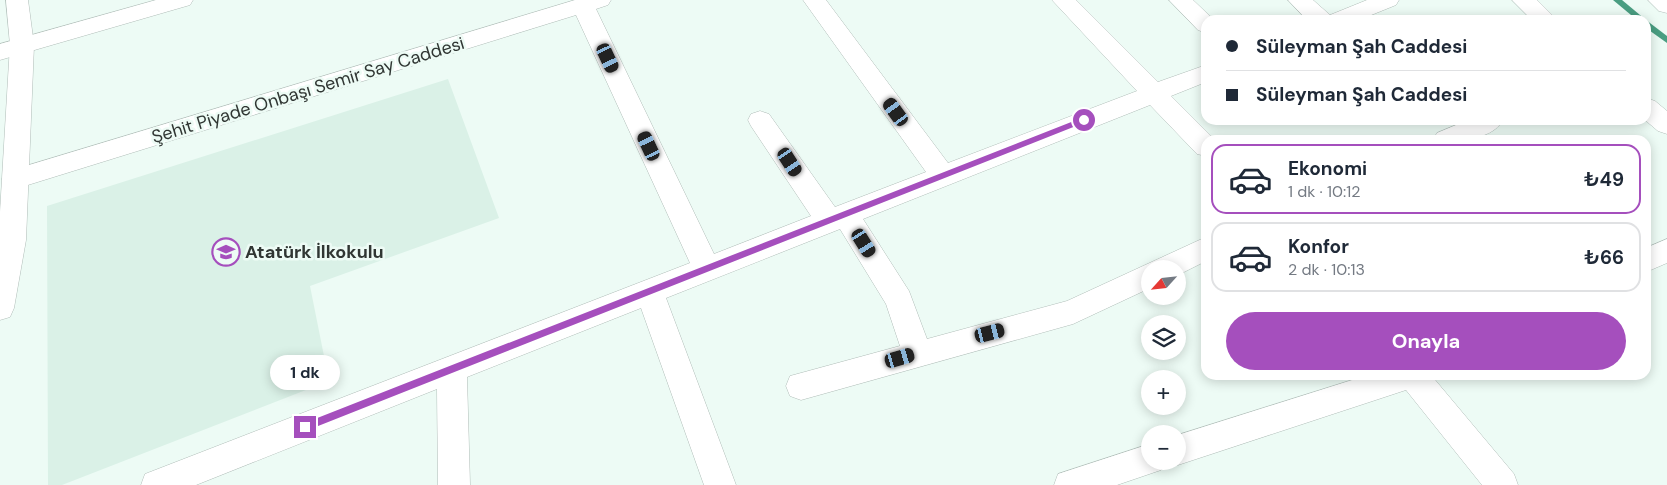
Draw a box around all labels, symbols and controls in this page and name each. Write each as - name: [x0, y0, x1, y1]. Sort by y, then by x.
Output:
- street label: Şehit Piyade Onbaşı Semir Say Caddesi: [149, 31, 467, 149]
- text: Süleyman Şah Caddesi: [1256, 34, 1467, 59]
- car: [594, 41, 621, 75]
- text: Süleyman Şah Caddesi: [1256, 82, 1467, 107]
- car: [881, 95, 910, 129]
- route start: [1073, 109, 1095, 131]
- car: [635, 129, 662, 163]
- car: [775, 145, 804, 179]
- text: Ekonomi: [1288, 156, 1367, 181]
- icon: car: [1228, 157, 1273, 202]
- text: ₺49: [1584, 167, 1624, 192]
- text: 1 dk · 10:12: [1288, 181, 1360, 202]
- car: [849, 226, 878, 260]
- text: Konfor: [1288, 234, 1349, 259]
- icon: car: [1228, 235, 1273, 280]
- school or university icon: Atatürk İlkokulu: [211, 237, 241, 267]
- place label: Atatürk İlkokulu: [245, 240, 384, 264]
- text: ₺66: [1584, 245, 1624, 270]
- text: 2 dk · 10:13: [1288, 259, 1365, 280]
- north arrow: [1141, 260, 1186, 305]
- map controls: [1141, 260, 1186, 470]
- button: Onayla: [1226, 312, 1626, 370]
- button: layers: [1141, 315, 1186, 360]
- car: [973, 322, 1006, 344]
- car: [883, 347, 916, 369]
- callout: 1 dk: [270, 354, 340, 390]
- text: 1 dk: [290, 362, 320, 383]
- button: +: [1141, 370, 1186, 415]
- route end: [294, 416, 316, 438]
- button: −: [1141, 425, 1186, 470]

